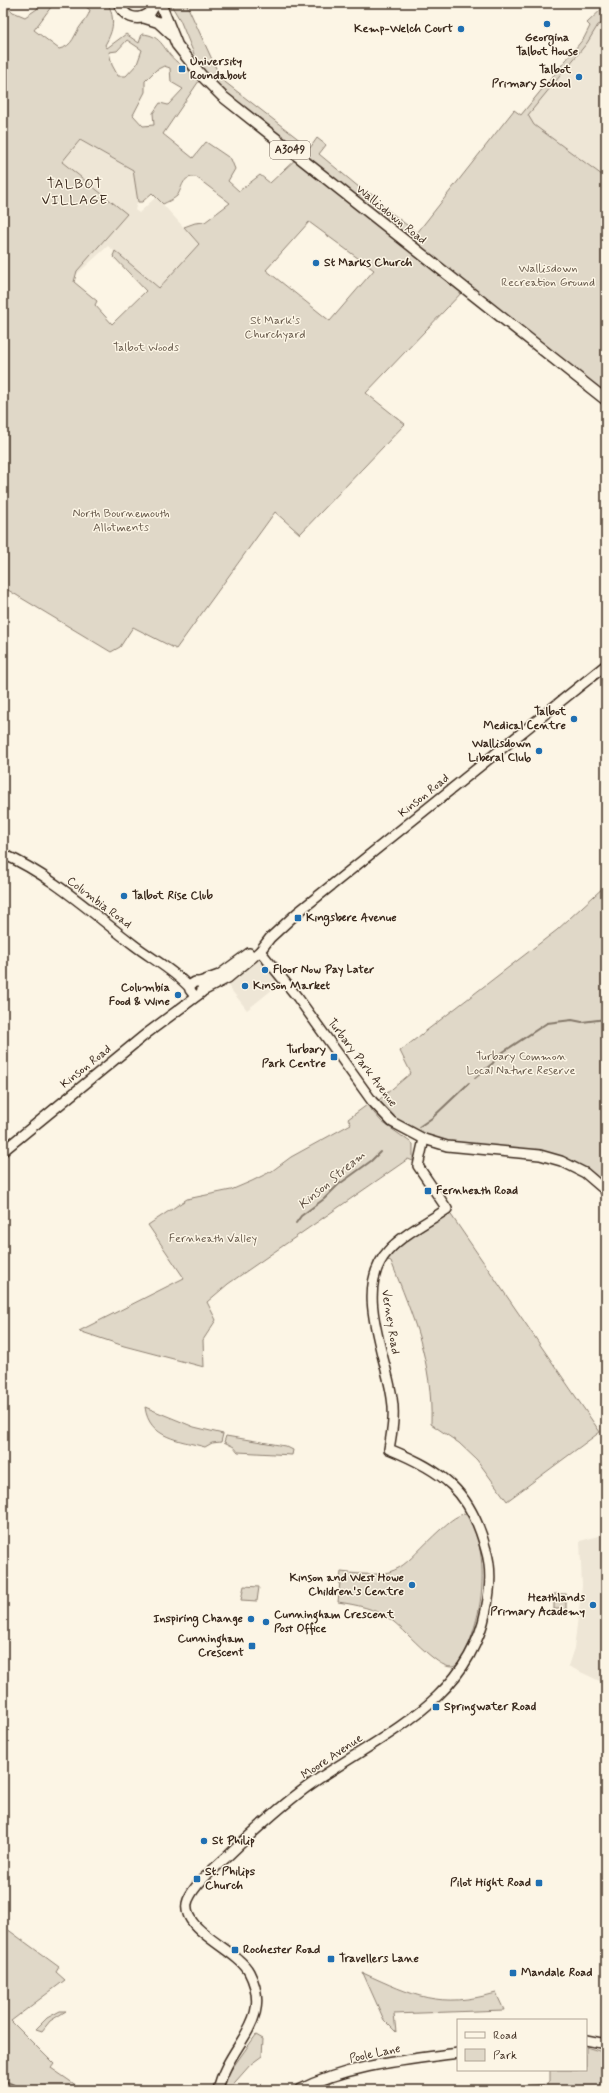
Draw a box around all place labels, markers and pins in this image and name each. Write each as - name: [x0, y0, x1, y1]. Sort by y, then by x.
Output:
- marker: Georgina Talbot House: [542, 19, 552, 29]
- place label: Kemp-Welch Court: [354, 21, 453, 37]
- marker: Kemp-Welch Court: [456, 24, 466, 34]
- place label: Georgina Talbot House: [516, 30, 579, 60]
- place label: University Roundabout: [190, 54, 247, 84]
- place label: Talbot Primary School: [492, 62, 572, 92]
- marker: University Roundabout: [177, 64, 187, 74]
- marker: Talbot Primary School: [574, 72, 584, 82]
- place label: St Marks Church: [324, 255, 412, 271]
- marker: St Marks Church: [311, 258, 321, 268]
- place label: Talbot Medical Centre: [483, 704, 567, 734]
- marker: Talbot Medical Centre: [569, 714, 579, 724]
- place label: Wallisdown Liberal Club: [468, 736, 531, 766]
- marker: Wallisdown Liberal Club: [534, 746, 544, 756]
- place label: Talbot Rise Club: [132, 888, 213, 904]
- marker: Talbot Rise Club: [119, 891, 129, 901]
- place label: Kingsbere Avenue: [306, 910, 397, 927]
- marker: Kingsbere Avenue: [293, 913, 303, 923]
- place label: Floor Now Pay Later: [273, 962, 374, 978]
- marker: Floor Now Pay Later: [260, 965, 270, 975]
- place label: Kinson Market: [253, 978, 330, 994]
- place label: Columbia Food & Wine: [109, 980, 171, 1010]
- marker: Kinson Market: [240, 981, 250, 991]
- marker: Columbia Food & Wine: [173, 990, 183, 1000]
- place label: Turbary Park Centre: [262, 1042, 327, 1072]
- marker: Turbary Park Centre: [329, 1052, 339, 1062]
- place label: Fernheath Road: [436, 1183, 518, 1199]
- marker: Fernheath Road: [423, 1186, 433, 1196]
- place label: Kinson and West Howe Children's Centre: [290, 1570, 405, 1600]
- marker: Kinson and West Howe Children's Centre: [407, 1580, 417, 1590]
- place label: Heathlands Primary Academy: [490, 1590, 586, 1620]
- marker: Heathlands Primary Academy: [588, 1600, 598, 1610]
- place label: Cunningham Crescent Post Office: [274, 1607, 395, 1637]
- place label: Inspiring Change: [153, 1611, 244, 1628]
- marker: Inspiring Change: [246, 1614, 256, 1624]
- marker: Cunningham Crescent Post Office: [261, 1617, 271, 1627]
- place label: Cunningham Crescent: [177, 1631, 244, 1661]
- marker: Cunningham Crescent: [247, 1641, 257, 1651]
- place label: Springwater Road: [444, 1699, 537, 1716]
- marker: Springwater Road: [431, 1702, 441, 1712]
- place label: St Philip: [212, 1833, 255, 1849]
- marker: St Philip: [199, 1836, 209, 1846]
- place label: St. Philips Church: [205, 1864, 256, 1894]
- marker: St. Philips Church: [192, 1874, 202, 1884]
- place label: Pilot Hight Road: [450, 1875, 531, 1892]
- marker: Pilot Hight Road: [534, 1878, 544, 1888]
- place label: Rochester Road: [243, 1942, 320, 1958]
- marker: Rochester Road: [230, 1945, 240, 1955]
- place label: Travellers Lane: [339, 1951, 419, 1967]
- marker: Travellers Lane: [326, 1954, 336, 1964]
- place label: Mandale Road: [521, 1965, 592, 1981]
- marker: Mandale Road: [508, 1968, 518, 1978]

